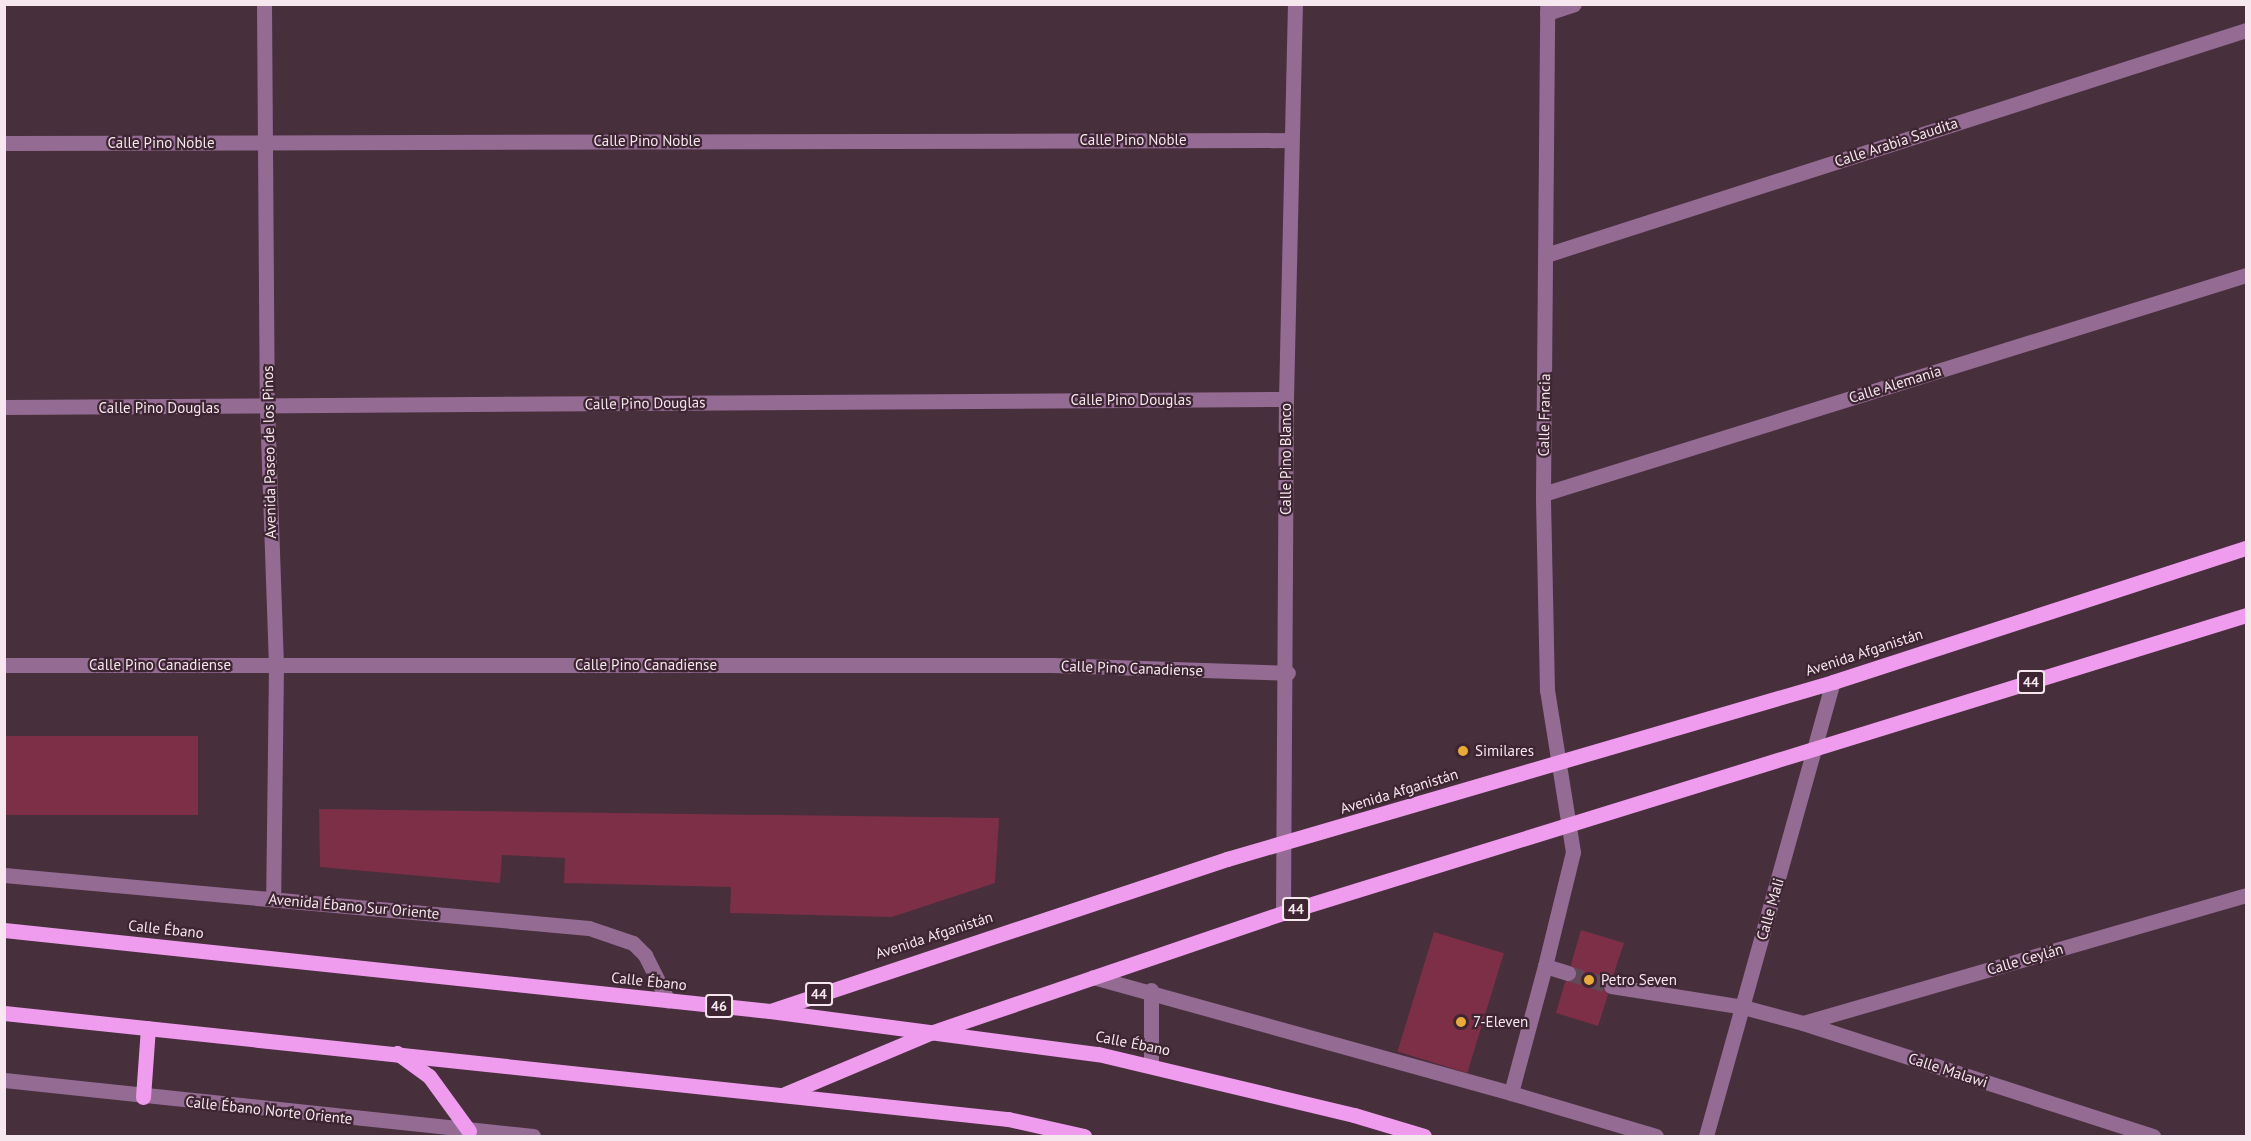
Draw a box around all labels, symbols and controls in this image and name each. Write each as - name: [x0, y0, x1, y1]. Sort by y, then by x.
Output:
- street label: Calle Arabia Saudita: [1832, 113, 1960, 171]
- street label: Calle Pino Noble: [1079, 131, 1187, 149]
- street label: Calle Pino Noble: [593, 132, 701, 150]
- street label: Calle Pino Noble: [107, 134, 215, 152]
- street label: Calle Alemania: [1846, 361, 1944, 407]
- street label: Avenida Paseo de los Pinos: [258, 365, 280, 539]
- street label: Calle Francia: [1534, 373, 1554, 457]
- street label: Calle Pino Douglas: [1071, 391, 1191, 409]
- street label: Calle Pino Douglas: [584, 393, 706, 413]
- street label: Calle Pino Douglas: [99, 399, 219, 417]
- street label: Calle Pino Blanco: [1277, 403, 1295, 515]
- street label: Avenida Afganistán: [1803, 624, 1925, 680]
- street label: Calle Pino Canadiense: [89, 656, 231, 674]
- street label: Calle Pino Canadiense: [575, 656, 717, 674]
- street label: Calle Pino Canadiense: [1061, 657, 1203, 679]
- road number: 44: [2016, 671, 2046, 693]
- place label: Similares: [1475, 742, 1534, 760]
- marker: Similares: [1456, 744, 1470, 758]
- street label: Avenida Afganistán: [1338, 764, 1460, 818]
- street label: Calle Mali: [1753, 876, 1787, 942]
- street label: Avenida Ébano Sur Oriente: [268, 890, 440, 922]
- road number: 44: [1281, 898, 1311, 920]
- street label: Avenida Afganistán: [873, 907, 995, 963]
- street label: Calle Ébano: [127, 916, 205, 942]
- street label: Calle Ceylán: [1985, 940, 2065, 978]
- street label: Calle Ébano: [610, 968, 688, 994]
- place label: Petro Seven: [1601, 971, 1677, 989]
- marker: Petro Seven: [1582, 973, 1596, 987]
- road number: 44: [804, 983, 834, 1005]
- road number: 46: [704, 995, 734, 1017]
- place label: 7-Eleven: [1473, 1013, 1528, 1031]
- marker: 7-Eleven: [1454, 1015, 1468, 1029]
- street label: Calle Ébano: [1094, 1027, 1172, 1059]
- street label: Calle Malawi: [1906, 1049, 1990, 1091]
- street label: Calle Ébano Norte Oriente: [185, 1092, 353, 1128]

